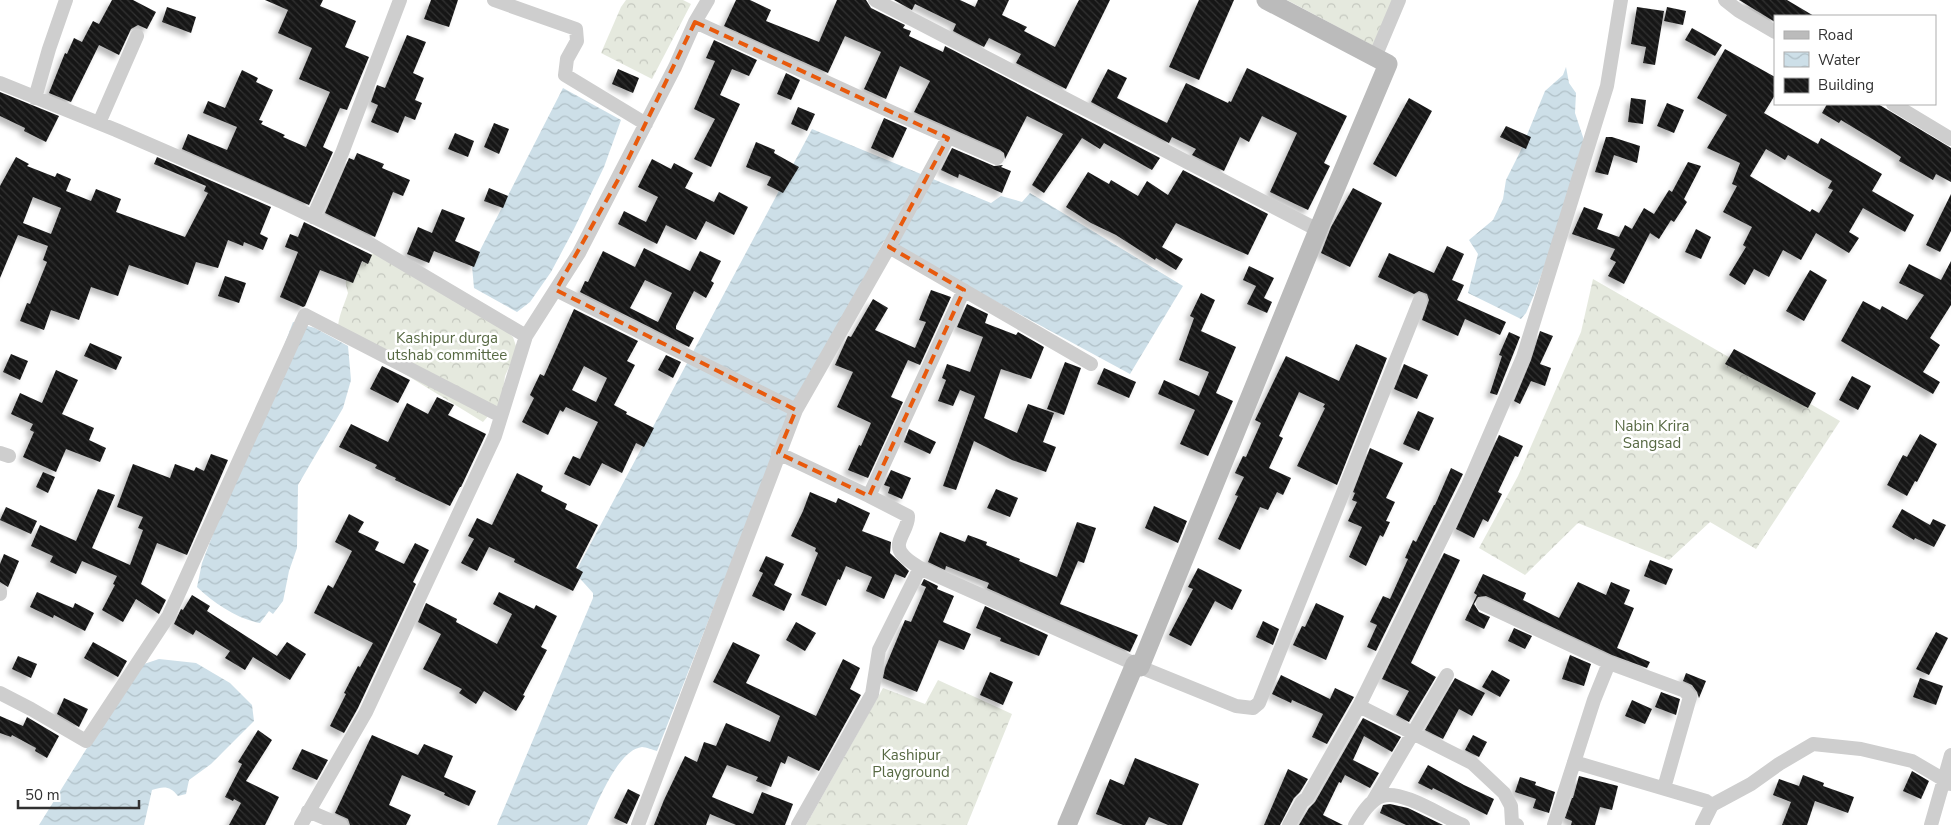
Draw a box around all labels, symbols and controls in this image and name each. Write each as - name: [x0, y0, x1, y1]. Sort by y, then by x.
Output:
- legend: [1774, 15, 1936, 105]
- text: Road: [1818, 25, 1853, 45]
- text: Water: [1818, 50, 1861, 70]
- text: Building: [1818, 75, 1874, 95]
- park label: Kashipur durga utshab committee: [387, 328, 507, 365]
- park label: Nabin Krira Sangsad: [1614, 416, 1690, 453]
- park label: Kashipur Playground: [872, 745, 950, 782]
- scale bar: [18, 778, 139, 810]
- text: 50 m: [25, 785, 60, 805]

